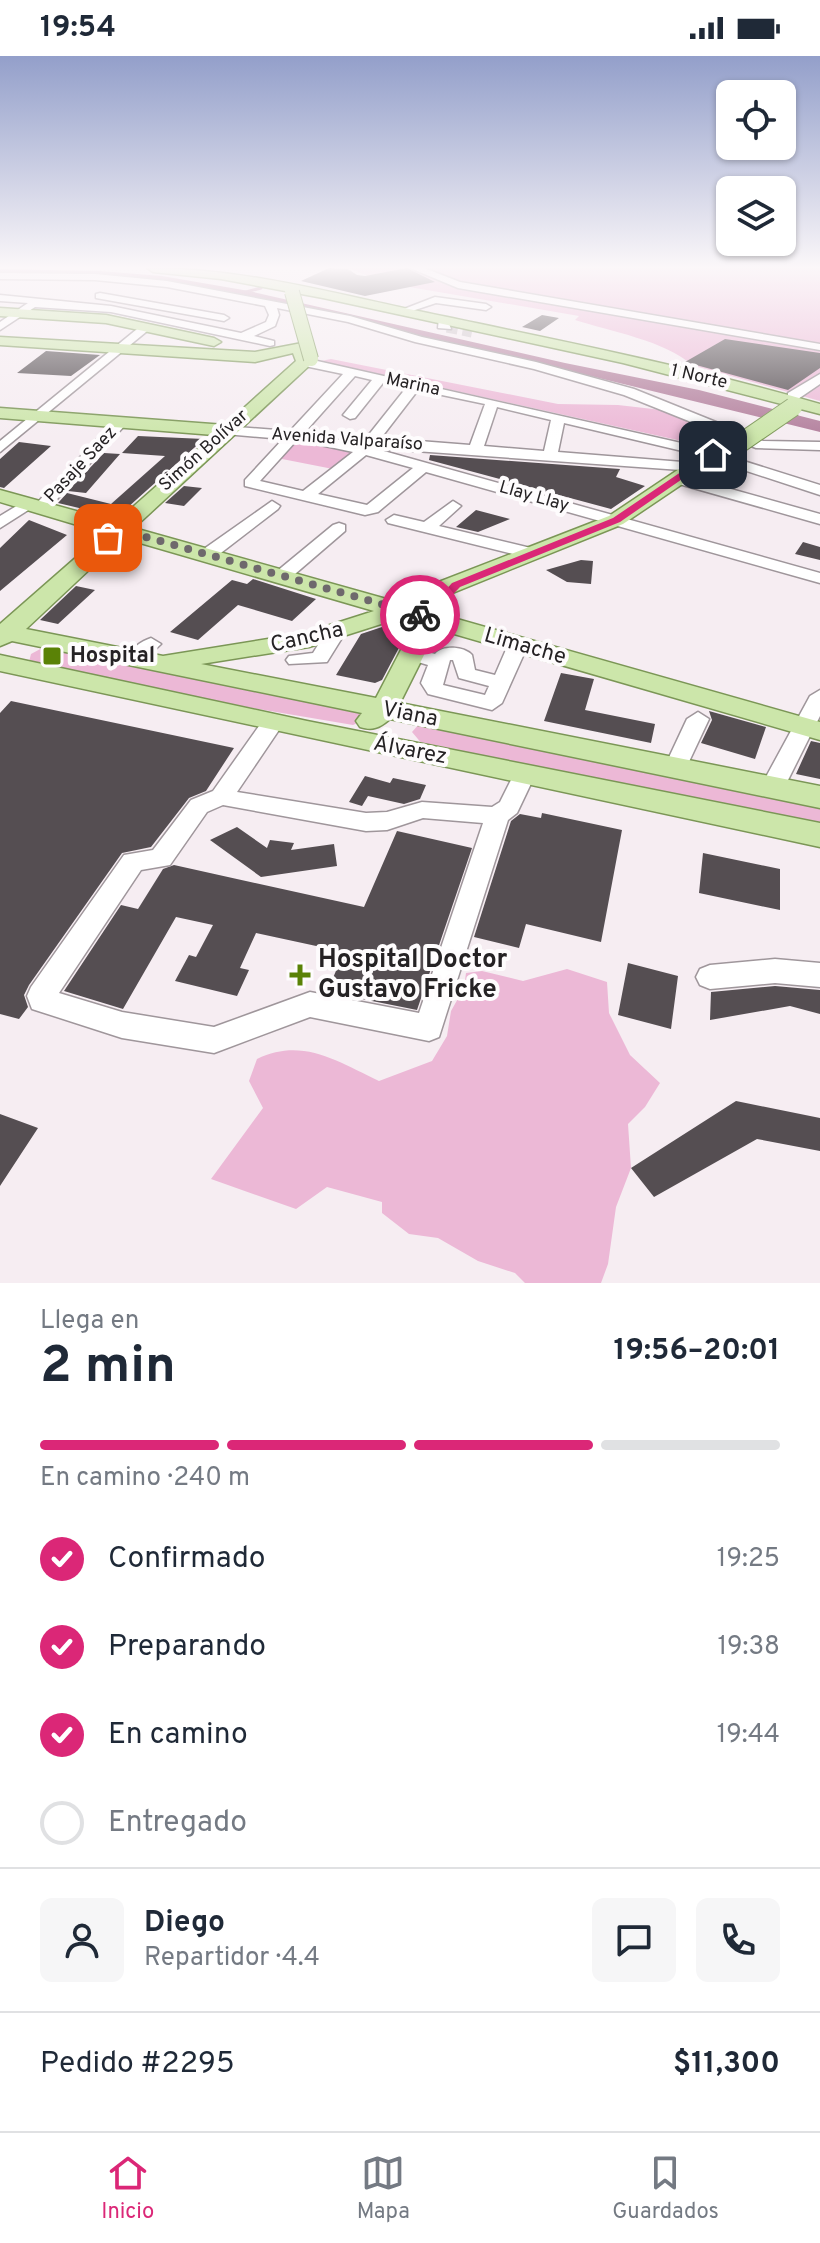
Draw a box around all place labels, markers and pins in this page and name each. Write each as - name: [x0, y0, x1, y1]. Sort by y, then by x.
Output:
- pin: [679, 421, 747, 489]
- pin: [74, 504, 142, 572]
- place label: Hospital: [70, 643, 155, 670]
- marker: Hospital: [41, 645, 63, 667]
- place label: Hospital Doctor Gustavo Fricke: [318, 944, 507, 1007]
- marker: Hospital Doctor Gustavo Fricke: [289, 964, 311, 986]

